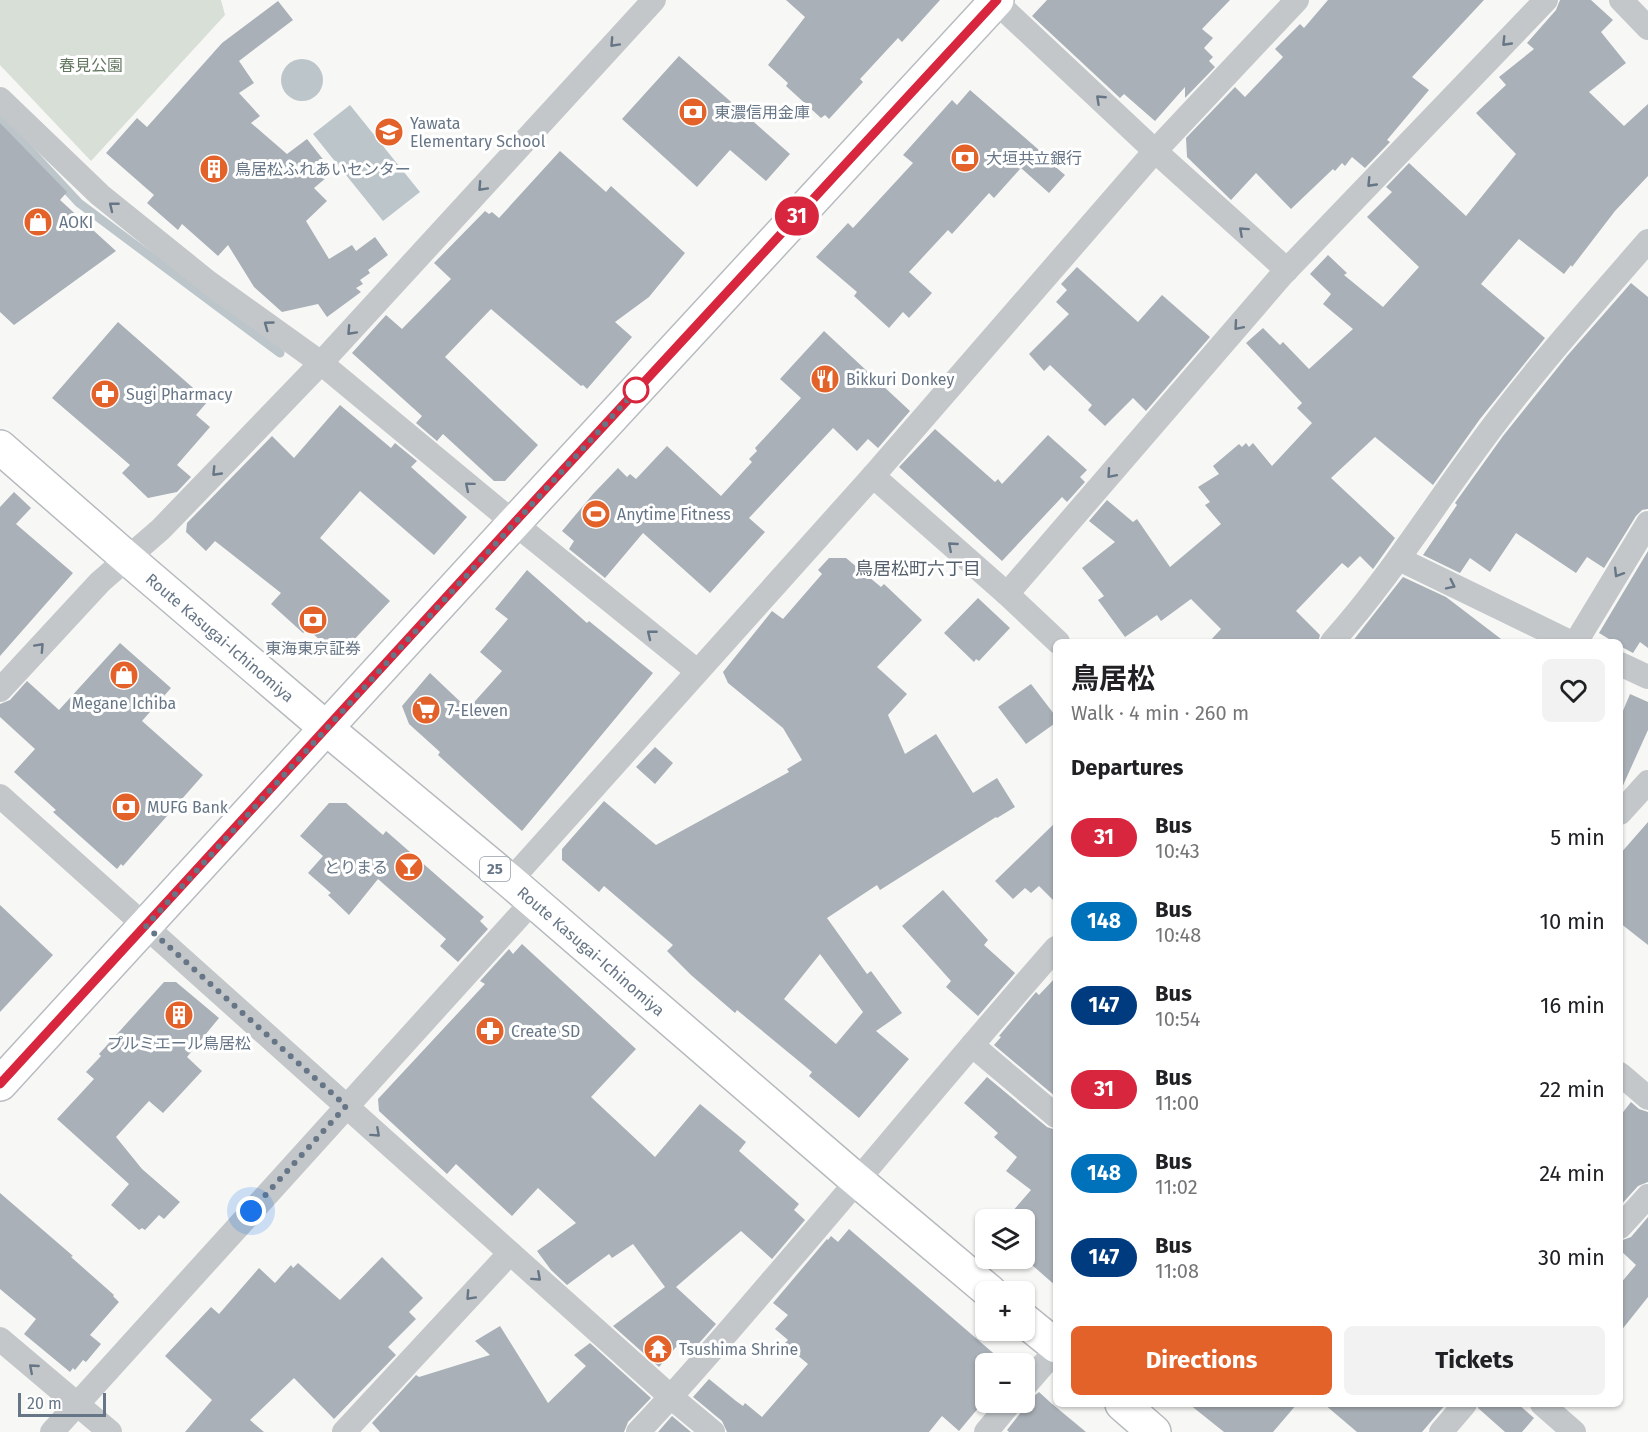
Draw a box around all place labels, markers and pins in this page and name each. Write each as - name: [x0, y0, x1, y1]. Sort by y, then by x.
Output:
- bank icon: 東濃信用金庫: [677, 96, 709, 128]
- place label: 東濃信用金庫: [714, 103, 810, 122]
- place label: Yawata Elementary School: [410, 114, 546, 151]
- school or university icon: Yawata Elementary School: [373, 116, 405, 148]
- bank icon: 大垣共立銀行: [949, 142, 981, 174]
- place label: 大垣共立銀行: [986, 149, 1082, 168]
- building icon: 鳥居松ふれあいセンター: [198, 153, 230, 185]
- place label: 鳥居松ふれあいセンター: [235, 160, 411, 179]
- shop icon: AOKI: [22, 206, 54, 238]
- place label: AOKI: [59, 213, 93, 232]
- restaurant icon: Bikkuri Donkey: [809, 363, 841, 395]
- place label: Bikkuri Donkey: [846, 370, 954, 389]
- unlabelled marker: [623, 377, 649, 403]
- pharmacy icon: Sugi Pharmacy: [89, 378, 121, 410]
- place label: Sugi Pharmacy: [126, 385, 232, 404]
- sports icon: Anytime Fitness: [580, 498, 612, 530]
- place label: Anytime Fitness: [617, 505, 731, 524]
- bank icon: 東海東京証券: [297, 604, 329, 636]
- place label: 東海東京証券: [265, 639, 361, 658]
- shop icon: Megane Ichiba: [108, 659, 140, 691]
- place label: Megane Ichiba: [72, 694, 176, 713]
- supermarket icon: 7-Eleven: [410, 694, 442, 726]
- place label: 7-Eleven: [447, 701, 508, 720]
- bank icon: MUFG Bank: [110, 791, 142, 823]
- place label: MUFG Bank: [147, 798, 229, 817]
- bar icon: とりまる: [393, 851, 425, 883]
- place label: とりまる: [324, 858, 388, 877]
- building icon: プルミエール鳥居松: [163, 999, 195, 1031]
- pharmacy icon: Create SD: [474, 1015, 506, 1047]
- place label: Create SD: [511, 1022, 580, 1041]
- place label: プルミエール鳥居松: [107, 1034, 251, 1053]
- temple icon: Tsushima Shrine: [642, 1333, 674, 1365]
- place label: Tsushima Shrine: [679, 1340, 798, 1359]

